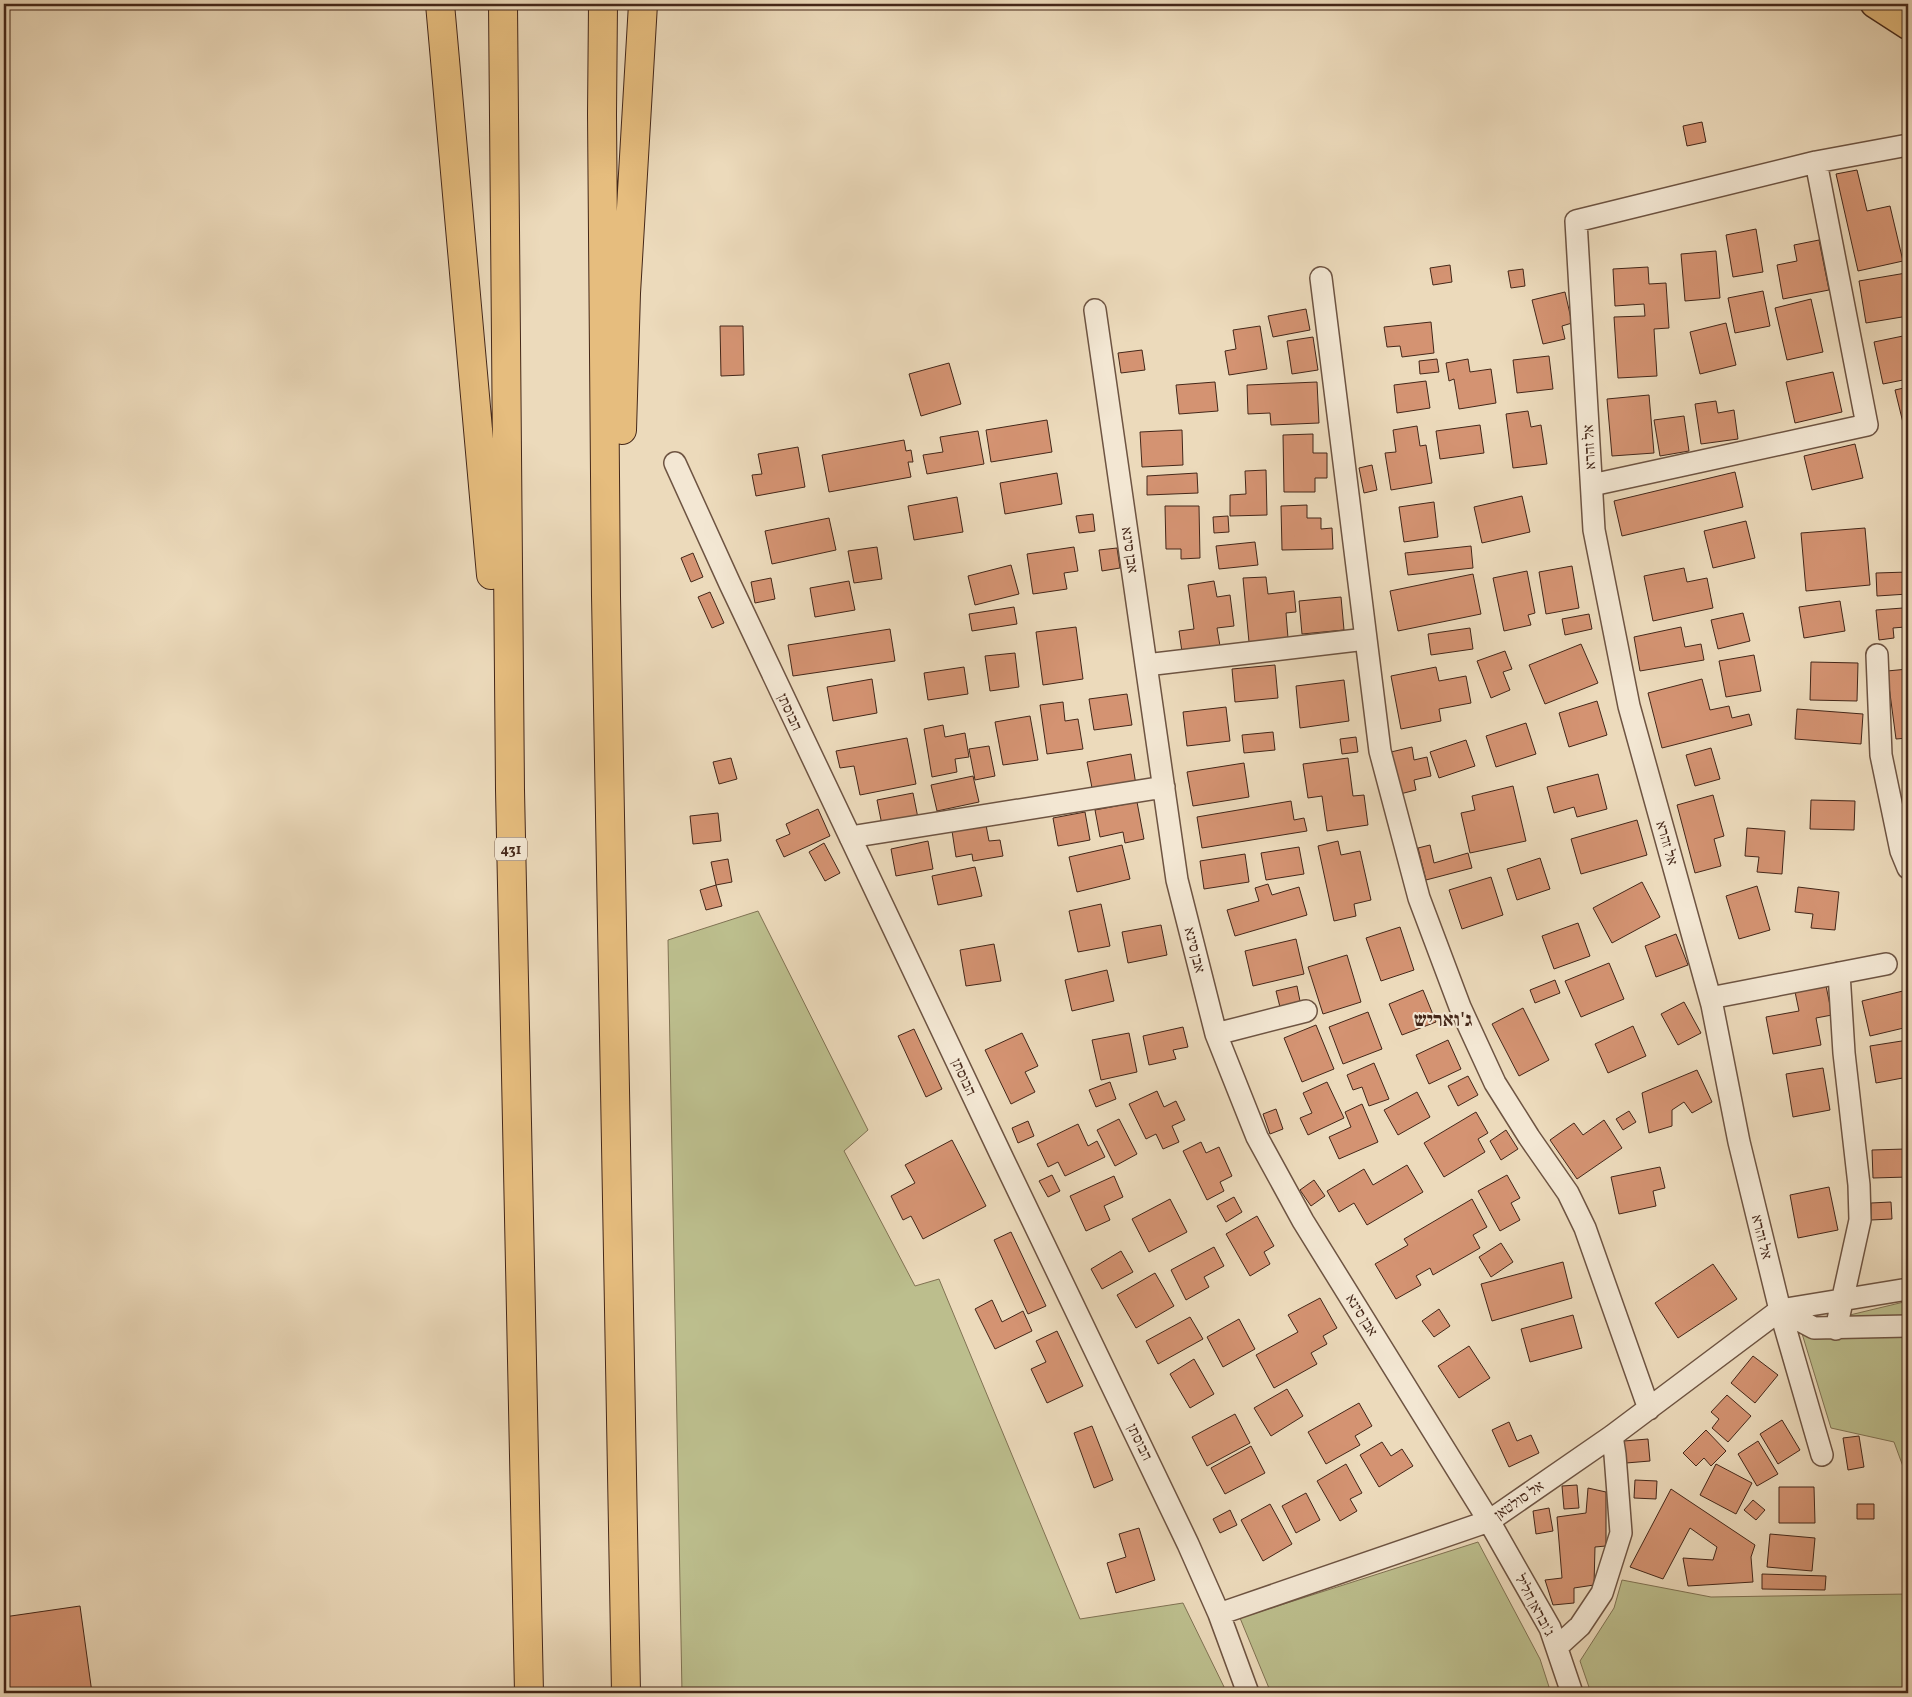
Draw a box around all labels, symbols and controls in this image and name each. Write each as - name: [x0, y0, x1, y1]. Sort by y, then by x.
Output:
- street label: אל זהרא: [1579, 424, 1602, 470]
- street label: אבן סינא: [1115, 526, 1142, 575]
- street label: הבוסתן: [771, 691, 806, 735]
- street label: אל זהרא: [1649, 819, 1682, 868]
- road number: 431: [495, 838, 527, 861]
- street label: אבן סינא: [1178, 925, 1209, 975]
- district label: ג'ואריש: [1414, 1007, 1473, 1035]
- street label: הבוסתן: [945, 1056, 980, 1100]
- street label: אל זהרא: [1745, 1213, 1776, 1262]
- street label: אבן סינא: [1340, 1291, 1382, 1341]
- street label: הבוסתן: [1121, 1421, 1157, 1465]
- street label: אל סולטאן: [1491, 1476, 1549, 1526]
- street label: ג'ובראן חליל: [1508, 1571, 1559, 1641]

